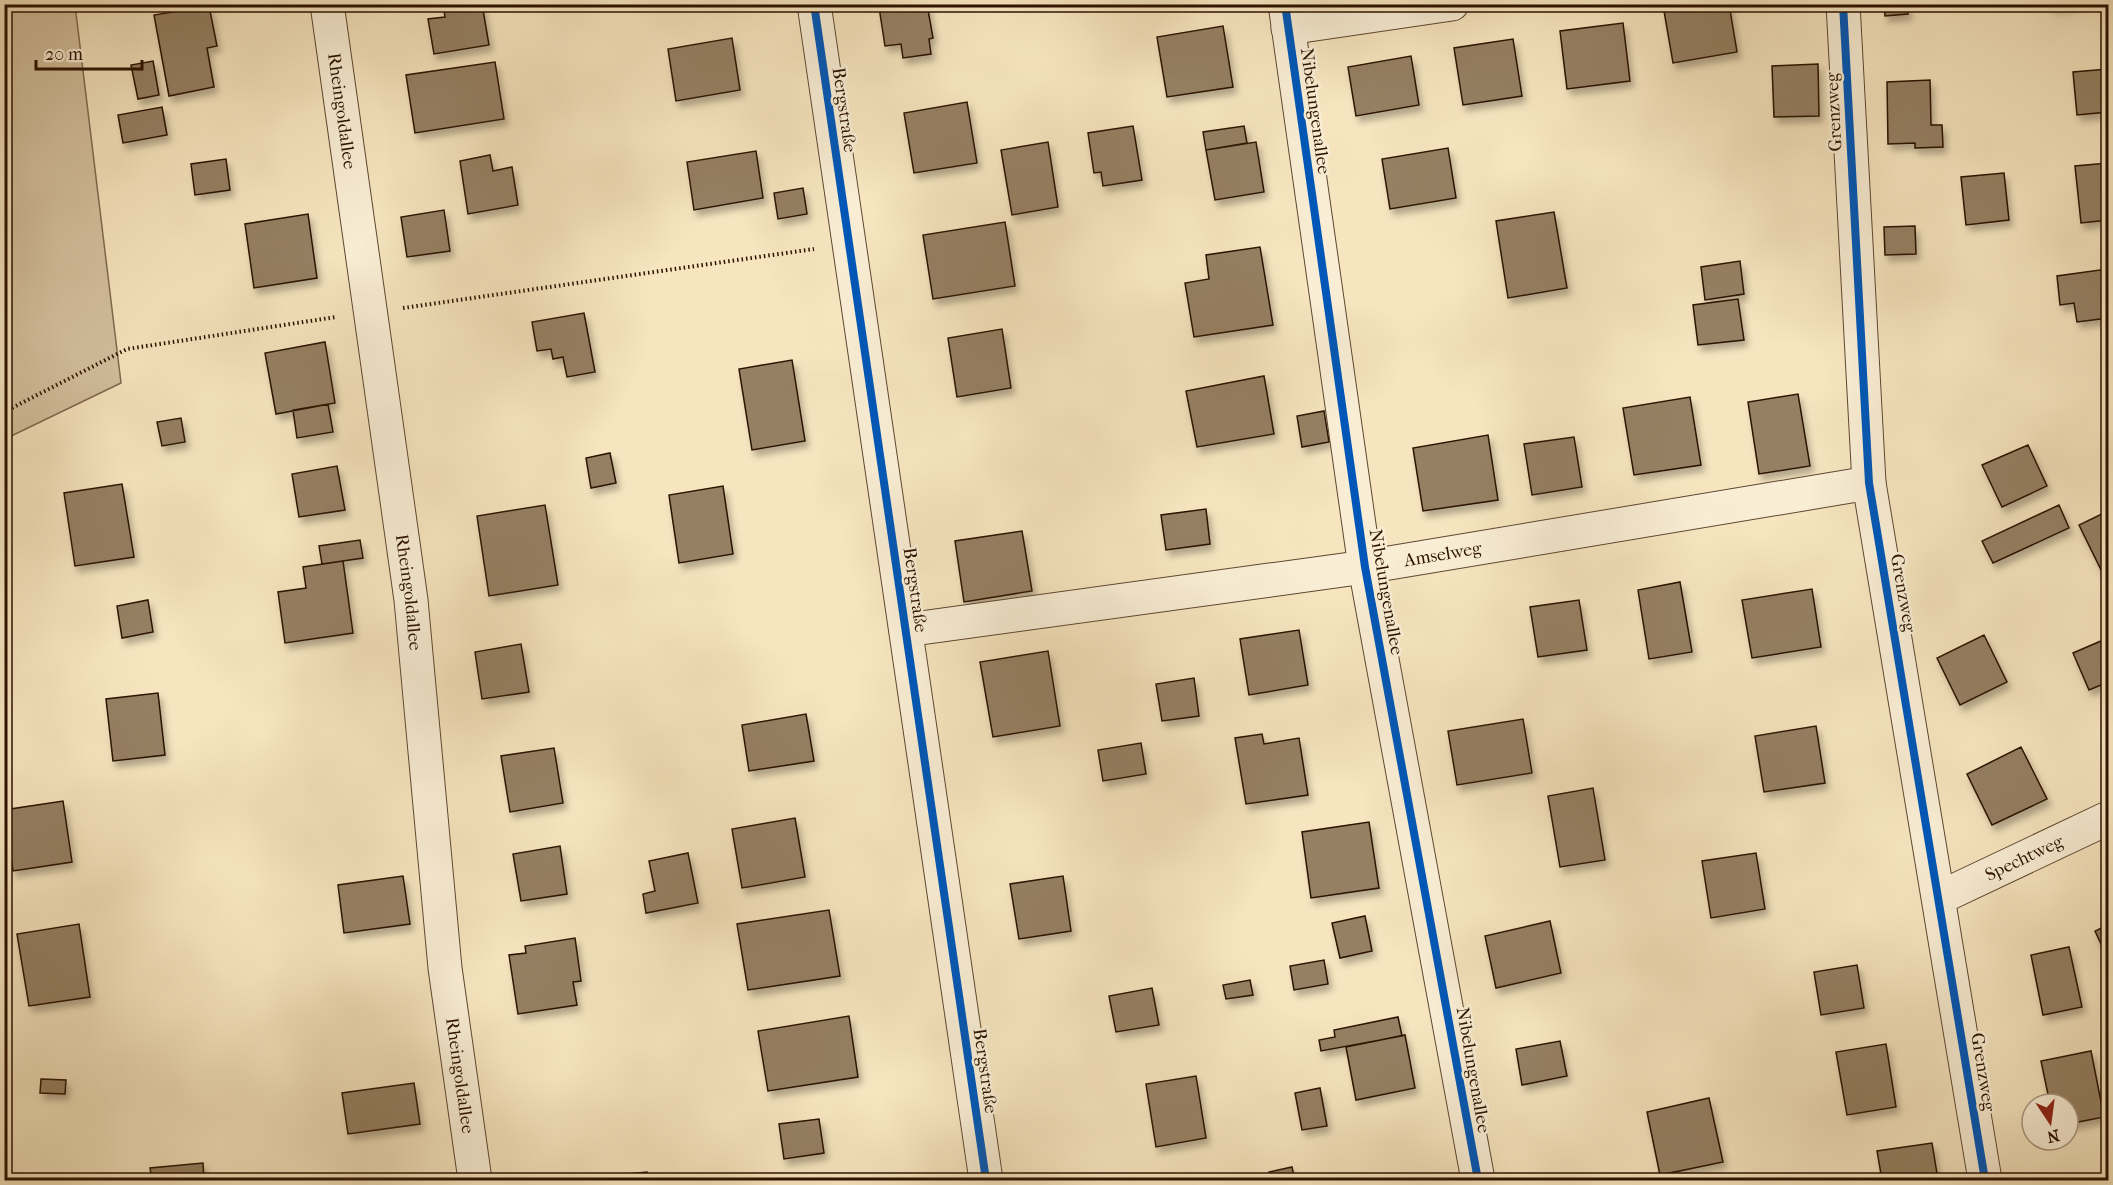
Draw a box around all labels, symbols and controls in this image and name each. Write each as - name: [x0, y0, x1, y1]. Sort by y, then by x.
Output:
- scale bar: [36, 33, 142, 71]
- text: 20 m: [45, 44, 83, 65]
- street label: Nibelungenallee: [1296, 46, 1334, 176]
- street label: Rheingoldallee: [324, 52, 361, 170]
- street label: Bergstraße: [828, 66, 860, 154]
- street label: Grenzweg: [1821, 72, 1847, 152]
- street label: Nibelungenallee: [1365, 527, 1407, 657]
- street label: Rheingoldallee: [391, 533, 426, 651]
- street label: Amselweg: [1401, 537, 1483, 571]
- street label: Bergstraße: [899, 546, 931, 634]
- street label: Grenzweg: [1886, 552, 1920, 634]
- street label: Spechtweg: [1982, 830, 2067, 885]
- street label: Nibelungenallee: [1452, 1005, 1494, 1135]
- street label: Rheingoldallee: [442, 1016, 479, 1135]
- street label: Bergstraße: [969, 1027, 1001, 1115]
- street label: Grenzweg: [1966, 1031, 2000, 1113]
- north arrow: [2020, 1092, 2080, 1152]
- text: N: [2044, 1126, 2061, 1147]

